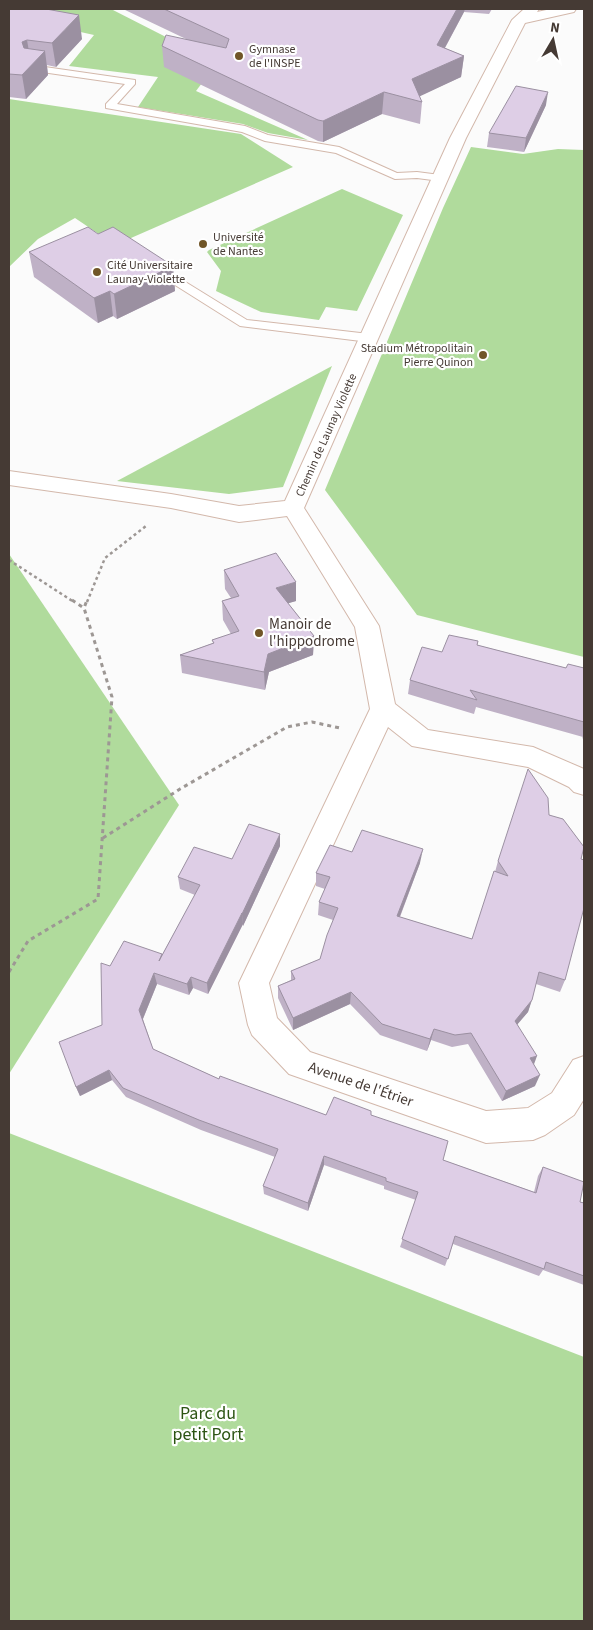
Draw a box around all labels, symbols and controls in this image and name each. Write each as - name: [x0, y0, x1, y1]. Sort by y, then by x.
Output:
- north arrow: [528, 15, 578, 65]
- text: N: [549, 18, 561, 39]
- place label: Gymnase de l'INSPE: [249, 41, 301, 72]
- marker: Gymnase de l'INSPE: [233, 50, 245, 62]
- place label: Université de Nantes: [213, 229, 264, 260]
- marker: Université de Nantes: [197, 238, 209, 250]
- place label: Cité Universitaire Launay-Violette: [107, 257, 193, 288]
- marker: Cité Universitaire Launay-Violette: [91, 266, 103, 278]
- place label: Stadium Métropolitain Pierre Quinon: [361, 340, 473, 371]
- marker: Stadium Métropolitain Pierre Quinon: [477, 349, 489, 361]
- street label: Chemin de Launay Violette: [292, 371, 361, 500]
- place label: Manoir de l'hippodrome: [269, 614, 355, 652]
- marker: Manoir de l'hippodrome: [253, 627, 265, 639]
- street label: Avenue de l'Étrier: [306, 1057, 417, 1113]
- park label: Parc du petit Port: [173, 1401, 243, 1447]

